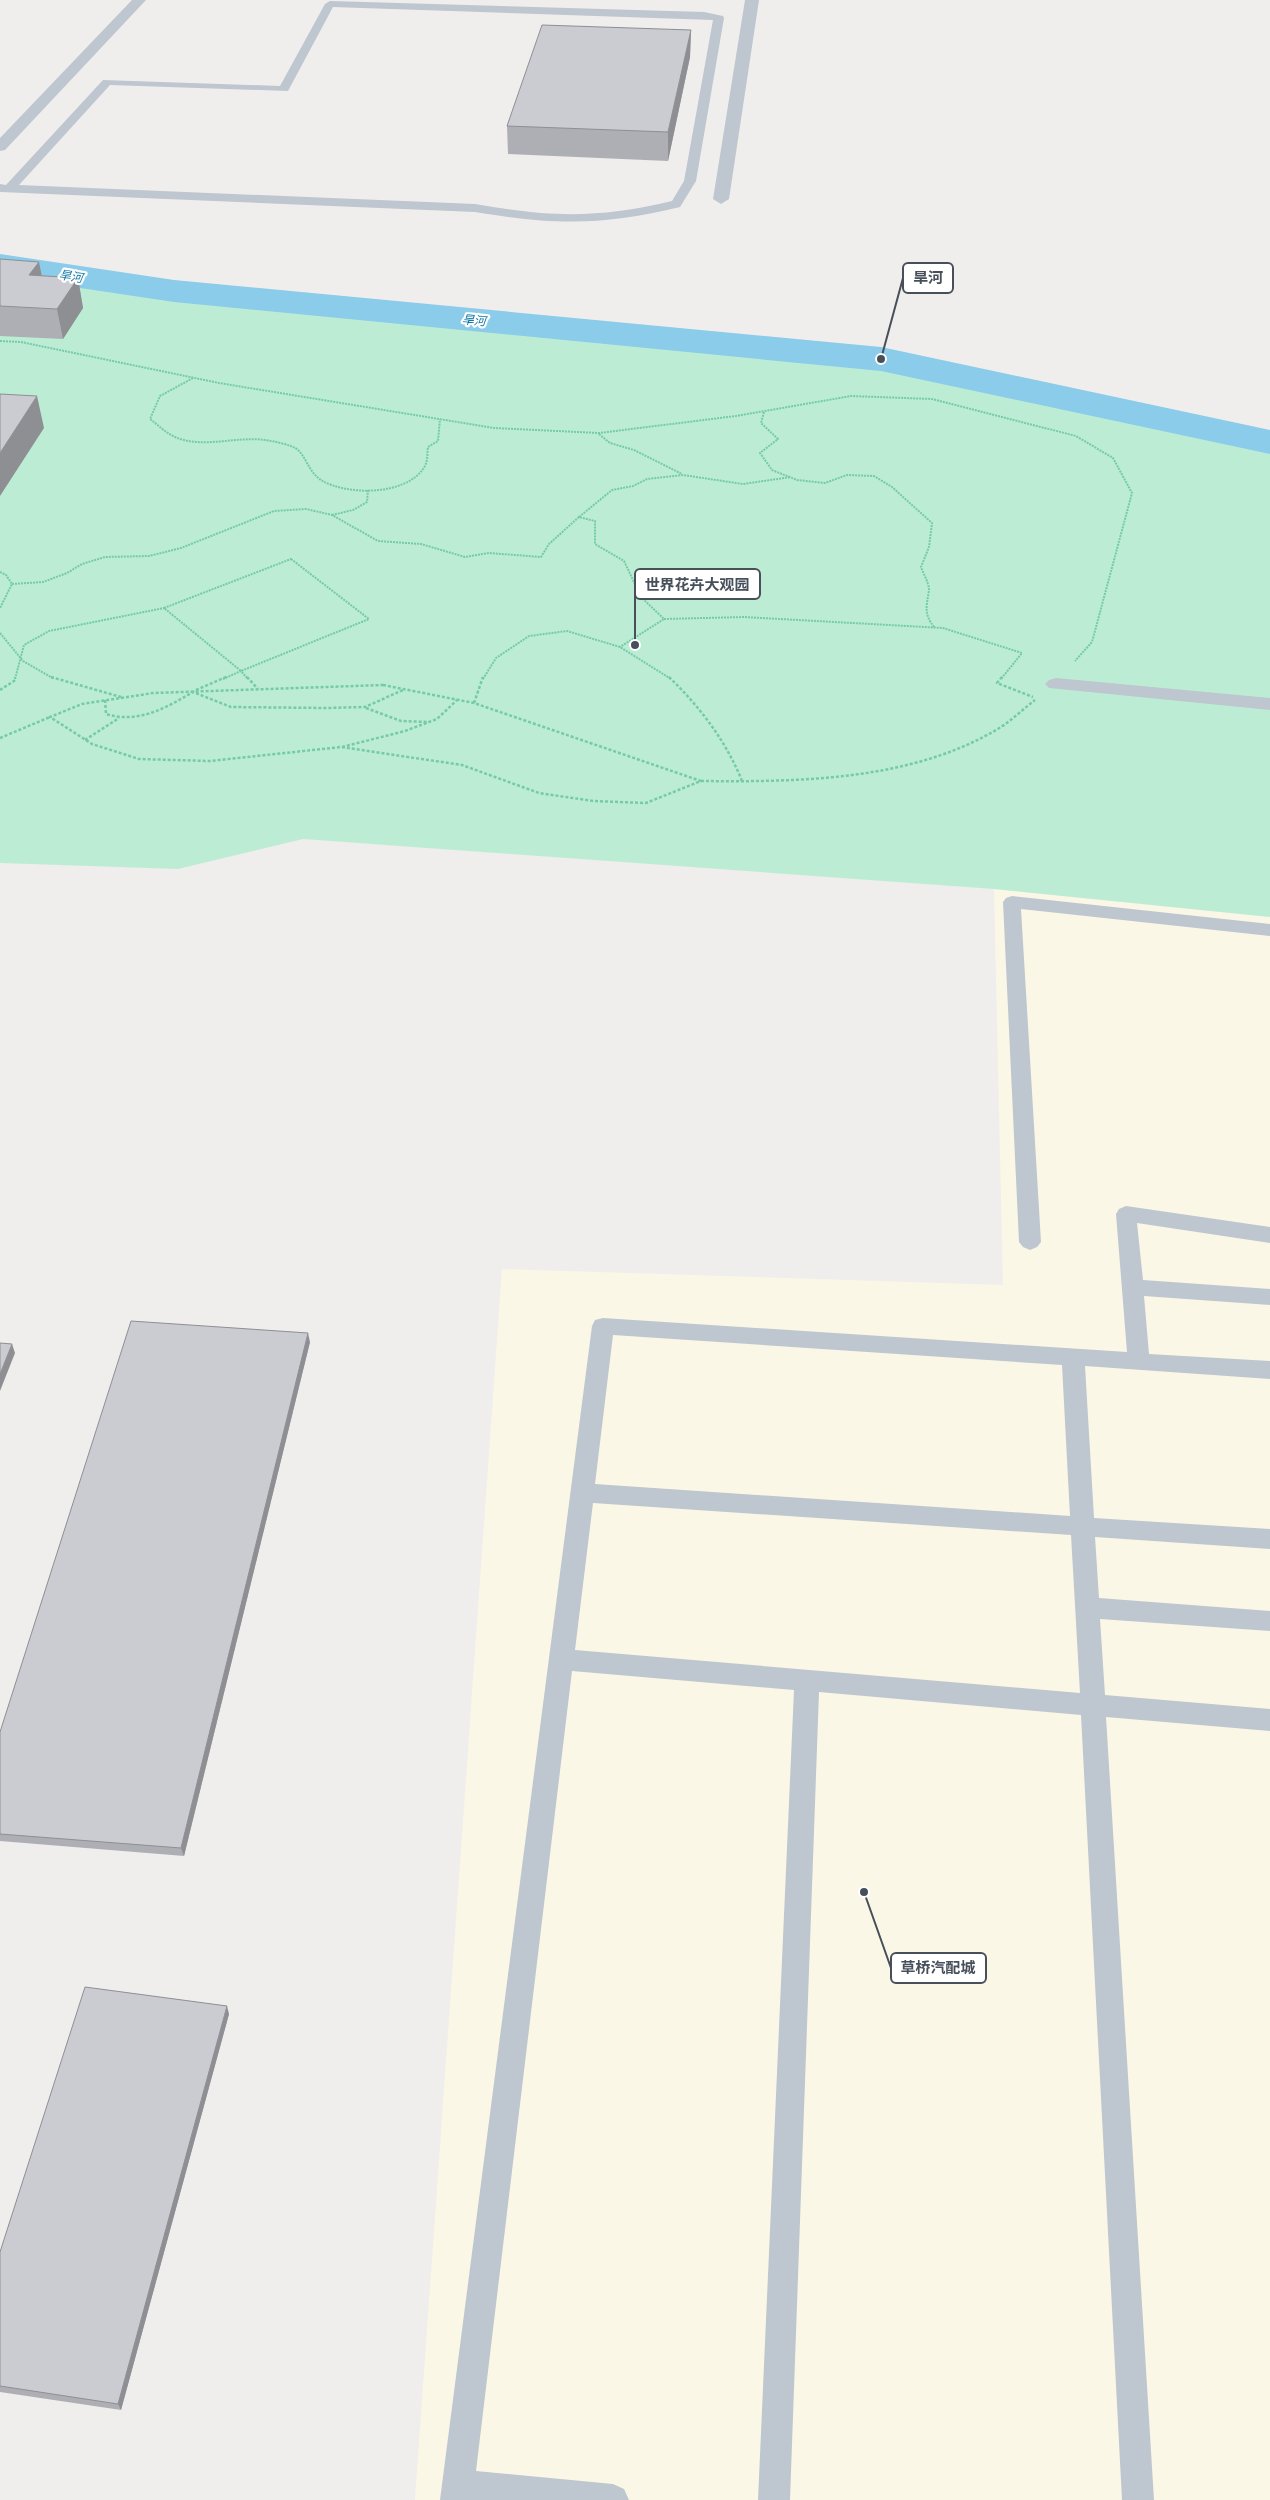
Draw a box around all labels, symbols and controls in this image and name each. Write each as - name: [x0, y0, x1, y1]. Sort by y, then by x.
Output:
- callout: 旱河: [903, 263, 953, 293]
- water label: 旱河: [58, 266, 86, 287]
- text: 旱河: [913, 267, 943, 288]
- water label: 旱河: [461, 310, 489, 330]
- callout: 世界花卉大观园: [635, 569, 760, 599]
- text: 世界花卉大观园: [644, 574, 750, 595]
- callout: 草桥汽配城: [891, 1953, 986, 1983]
- text: 草桥汽配城: [900, 1957, 976, 1978]

